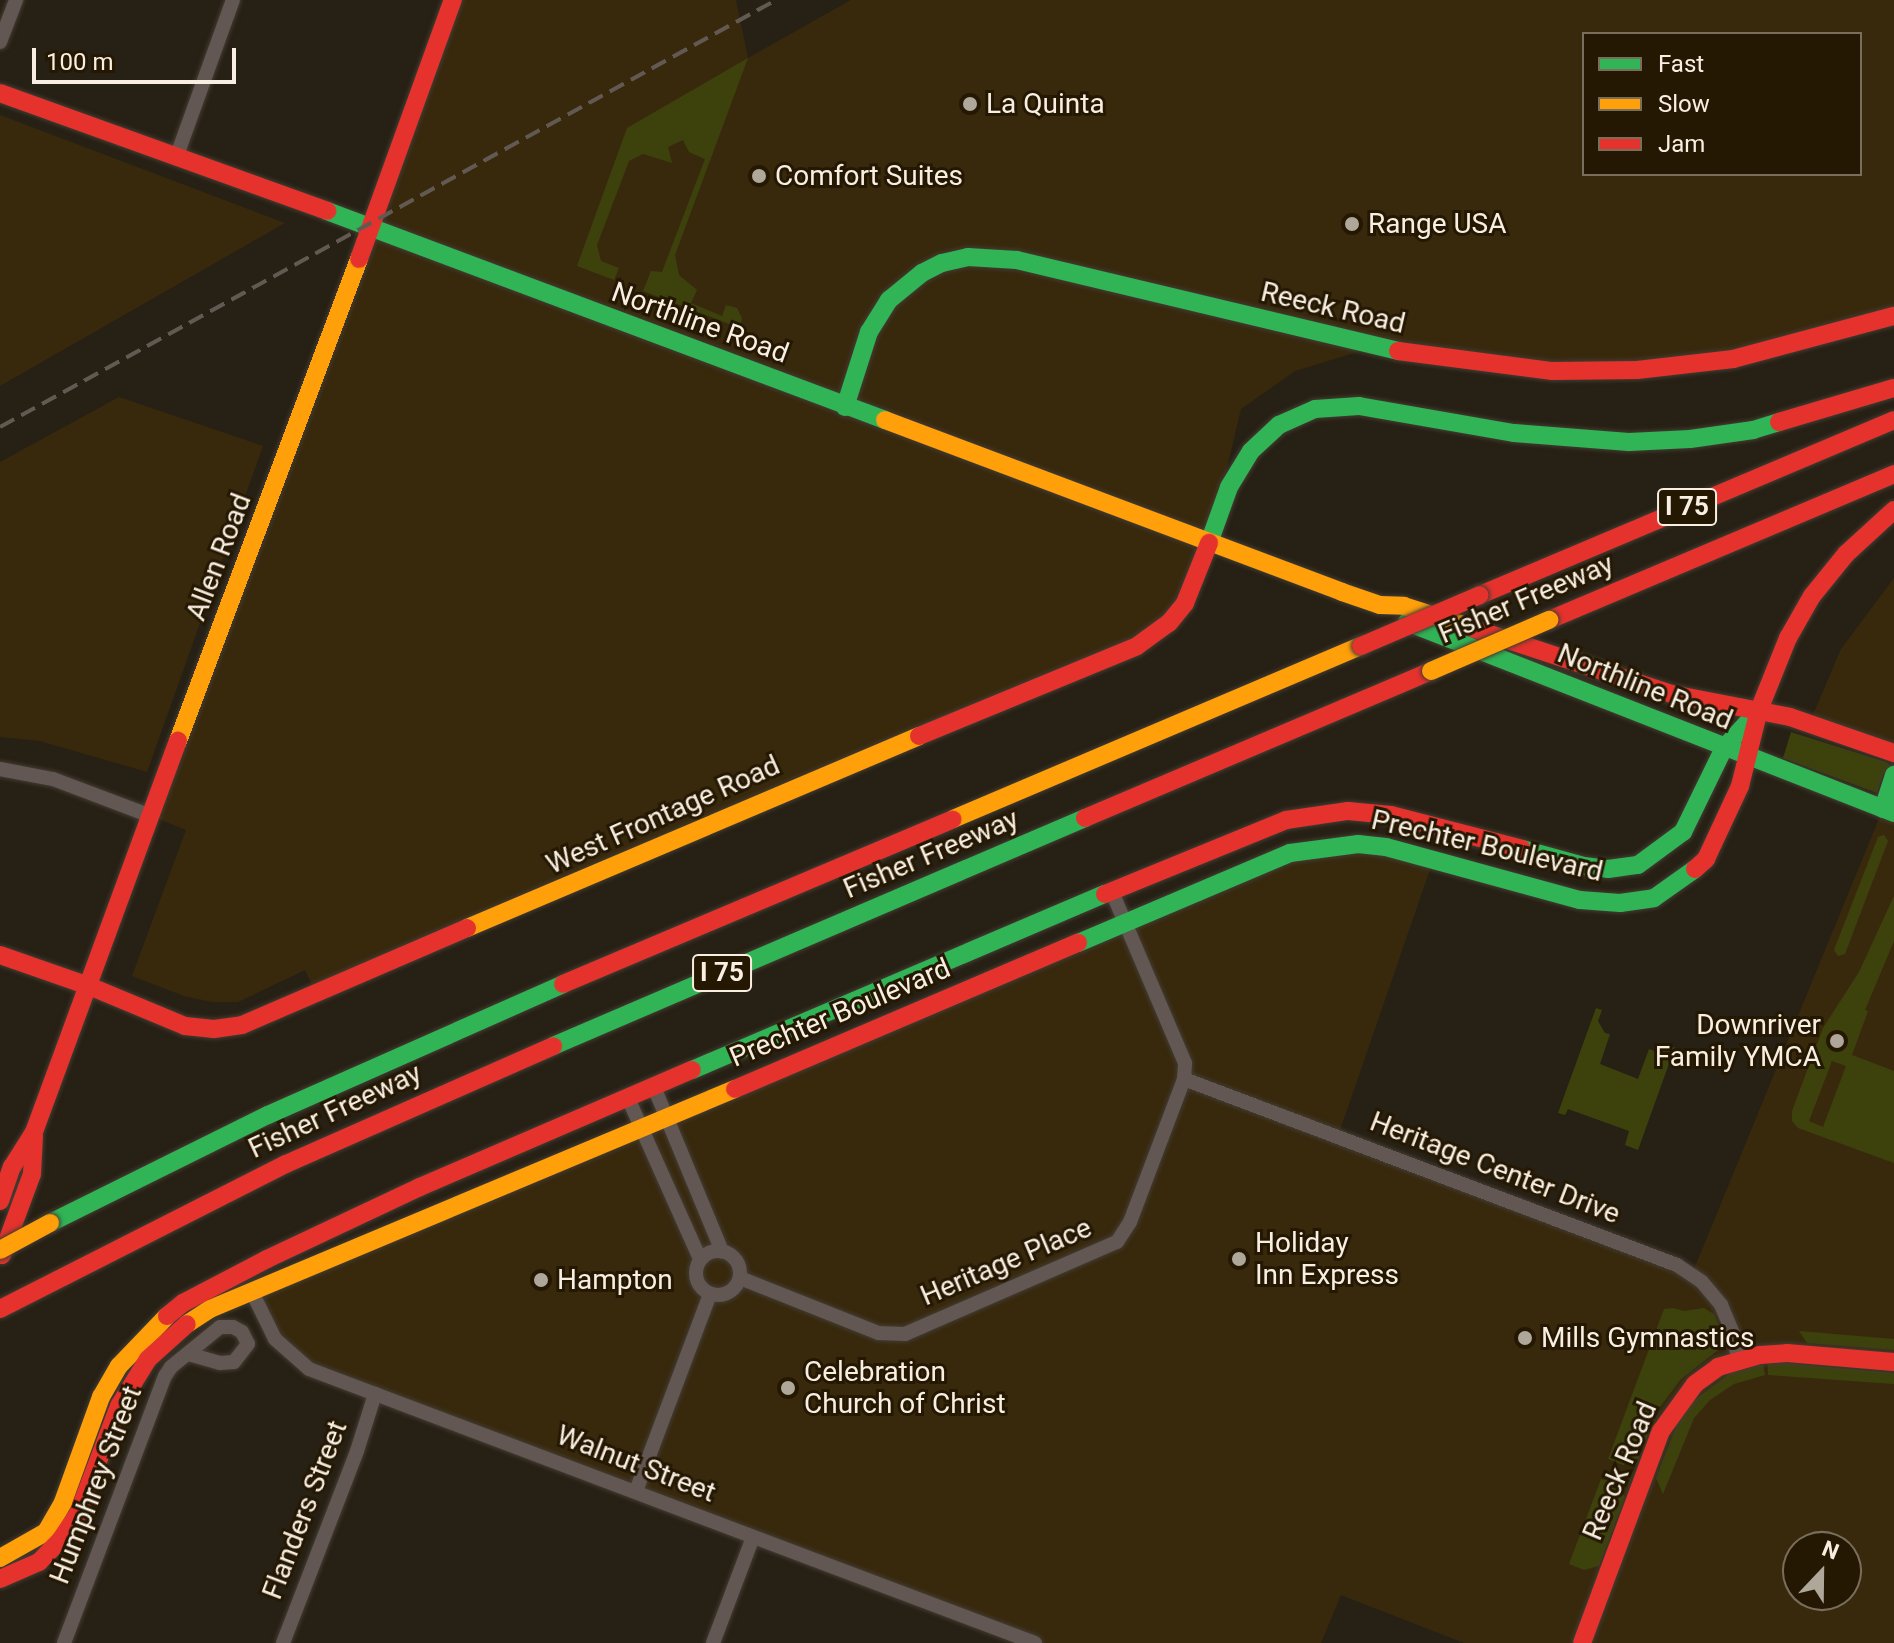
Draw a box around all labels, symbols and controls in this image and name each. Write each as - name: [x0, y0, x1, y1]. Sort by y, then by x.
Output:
- scale bar: [36, 32, 240, 82]
- legend: [1582, 32, 1862, 176]
- text: 100 m: [46, 48, 113, 76]
- text: Fast: [1658, 50, 1704, 78]
- place label: La Quinta: [986, 87, 1105, 121]
- text: Slow: [1658, 90, 1710, 118]
- marker: La Quinta: [961, 95, 979, 113]
- text: Jam: [1658, 130, 1705, 158]
- place label: Comfort Suites: [775, 159, 963, 193]
- marker: Comfort Suites: [750, 167, 768, 185]
- place label: Range USA: [1368, 207, 1507, 241]
- marker: Range USA: [1343, 215, 1361, 233]
- street label: Northline Road: [607, 275, 793, 371]
- street label: Reeck Road: [1258, 275, 1408, 341]
- road number: I 75: [1657, 485, 1717, 529]
- street label: Allen Road: [179, 489, 259, 625]
- street label: Fisher Freeway: [1433, 547, 1619, 651]
- street label: Northline Road: [1553, 637, 1737, 737]
- street label: West Frontage Road: [541, 748, 785, 882]
- street label: Fisher Freeway: [838, 802, 1024, 906]
- street label: Prechter Boulevard: [1368, 803, 1606, 889]
- road number: I 75: [692, 951, 752, 995]
- street label: Prechter Boulevard: [725, 951, 955, 1075]
- place label: Downriver Family YMCA: [1655, 1008, 1821, 1074]
- marker: Downriver Family YMCA: [1828, 1032, 1846, 1050]
- street label: Fisher Freeway: [243, 1056, 427, 1166]
- street label: Heritage Center Drive: [1365, 1105, 1625, 1231]
- street label: Heritage Place: [916, 1211, 1096, 1313]
- place label: Holiday Inn Express: [1255, 1226, 1399, 1292]
- marker: Holiday Inn Express: [1230, 1250, 1248, 1268]
- place label: Hampton: [557, 1263, 673, 1297]
- marker: Hampton: [532, 1271, 550, 1289]
- place label: Mills Gymnastics: [1541, 1321, 1754, 1355]
- marker: Mills Gymnastics: [1516, 1329, 1534, 1347]
- place label: Celebration Church of Christ: [804, 1355, 1006, 1421]
- marker: Celebration Church of Christ: [779, 1379, 797, 1397]
- street label: Humphrey Street: [43, 1381, 149, 1589]
- street label: Reeck Road: [1576, 1397, 1664, 1545]
- street label: Flanders Street: [256, 1416, 354, 1604]
- street label: Walnut Street: [552, 1418, 720, 1510]
- north arrow: [1782, 1531, 1862, 1611]
- text: N: [1819, 1536, 1842, 1565]

